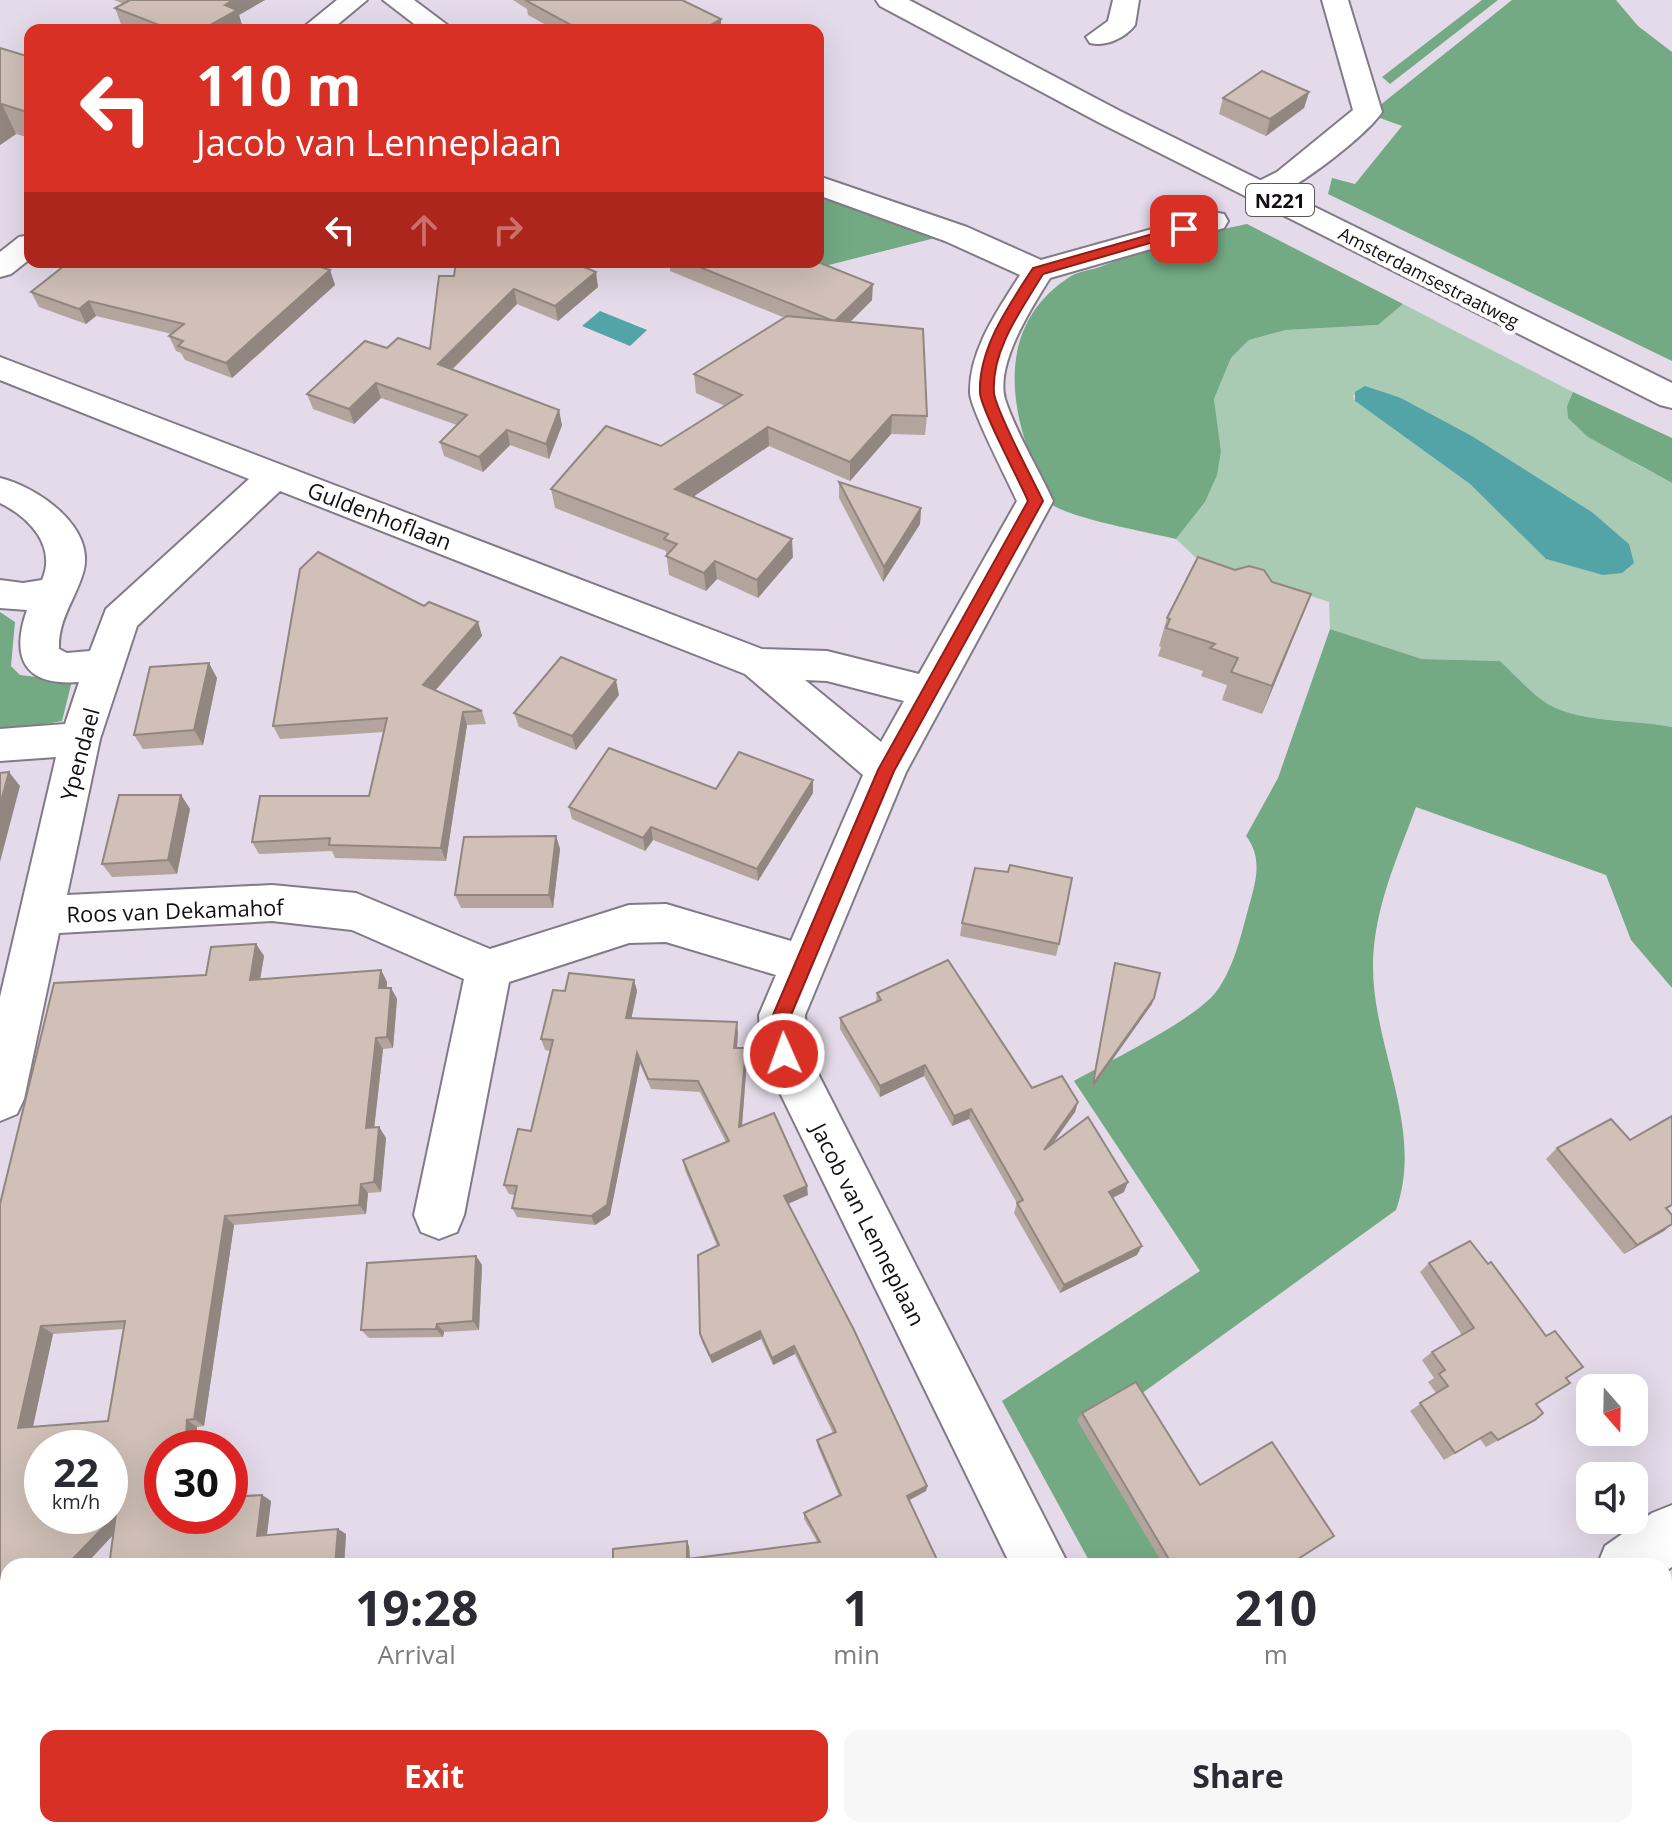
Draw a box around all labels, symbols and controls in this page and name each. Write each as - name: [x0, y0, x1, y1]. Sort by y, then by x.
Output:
- text: 110 m: [196, 46, 362, 122]
- icon: left: [64, 56, 168, 160]
- text: Jacob van Lenneplaan: [196, 118, 562, 167]
- road number: N221: [1246, 184, 1314, 216]
- pin: [1150, 195, 1218, 263]
- icon: arrive: [1162, 207, 1206, 251]
- icon: left: [318, 208, 362, 252]
- icon: ahead: [402, 208, 446, 252]
- icon: right: [486, 208, 530, 252]
- street label: Amsterdamsestraatweg: [1335, 221, 1524, 333]
- street label: Guldenhoflaan: [304, 474, 456, 556]
- street label: Ypendael: [52, 704, 106, 804]
- street label: Roos van Dekamahof: [66, 891, 286, 929]
- position arrow: [742, 1012, 826, 1096]
- street label: Jacob van Lenneplaan: [804, 1116, 933, 1330]
- north arrow: [1576, 1374, 1648, 1446]
- map controls: [1576, 1374, 1648, 1534]
- speed limit sign: 30: [144, 1430, 248, 1534]
- text: 22: [53, 1444, 99, 1499]
- button: sound: [1576, 1462, 1648, 1534]
- text: km/h: [52, 1488, 100, 1515]
- text: 19:28: [355, 1575, 478, 1640]
- text: 1: [843, 1575, 870, 1640]
- text: 210: [1235, 1575, 1317, 1640]
- text: Arrival: [377, 1636, 456, 1672]
- text: min: [833, 1636, 880, 1672]
- text: m: [1264, 1636, 1288, 1672]
- button: Exit: [40, 1730, 828, 1822]
- button: Share: [844, 1730, 1632, 1822]

